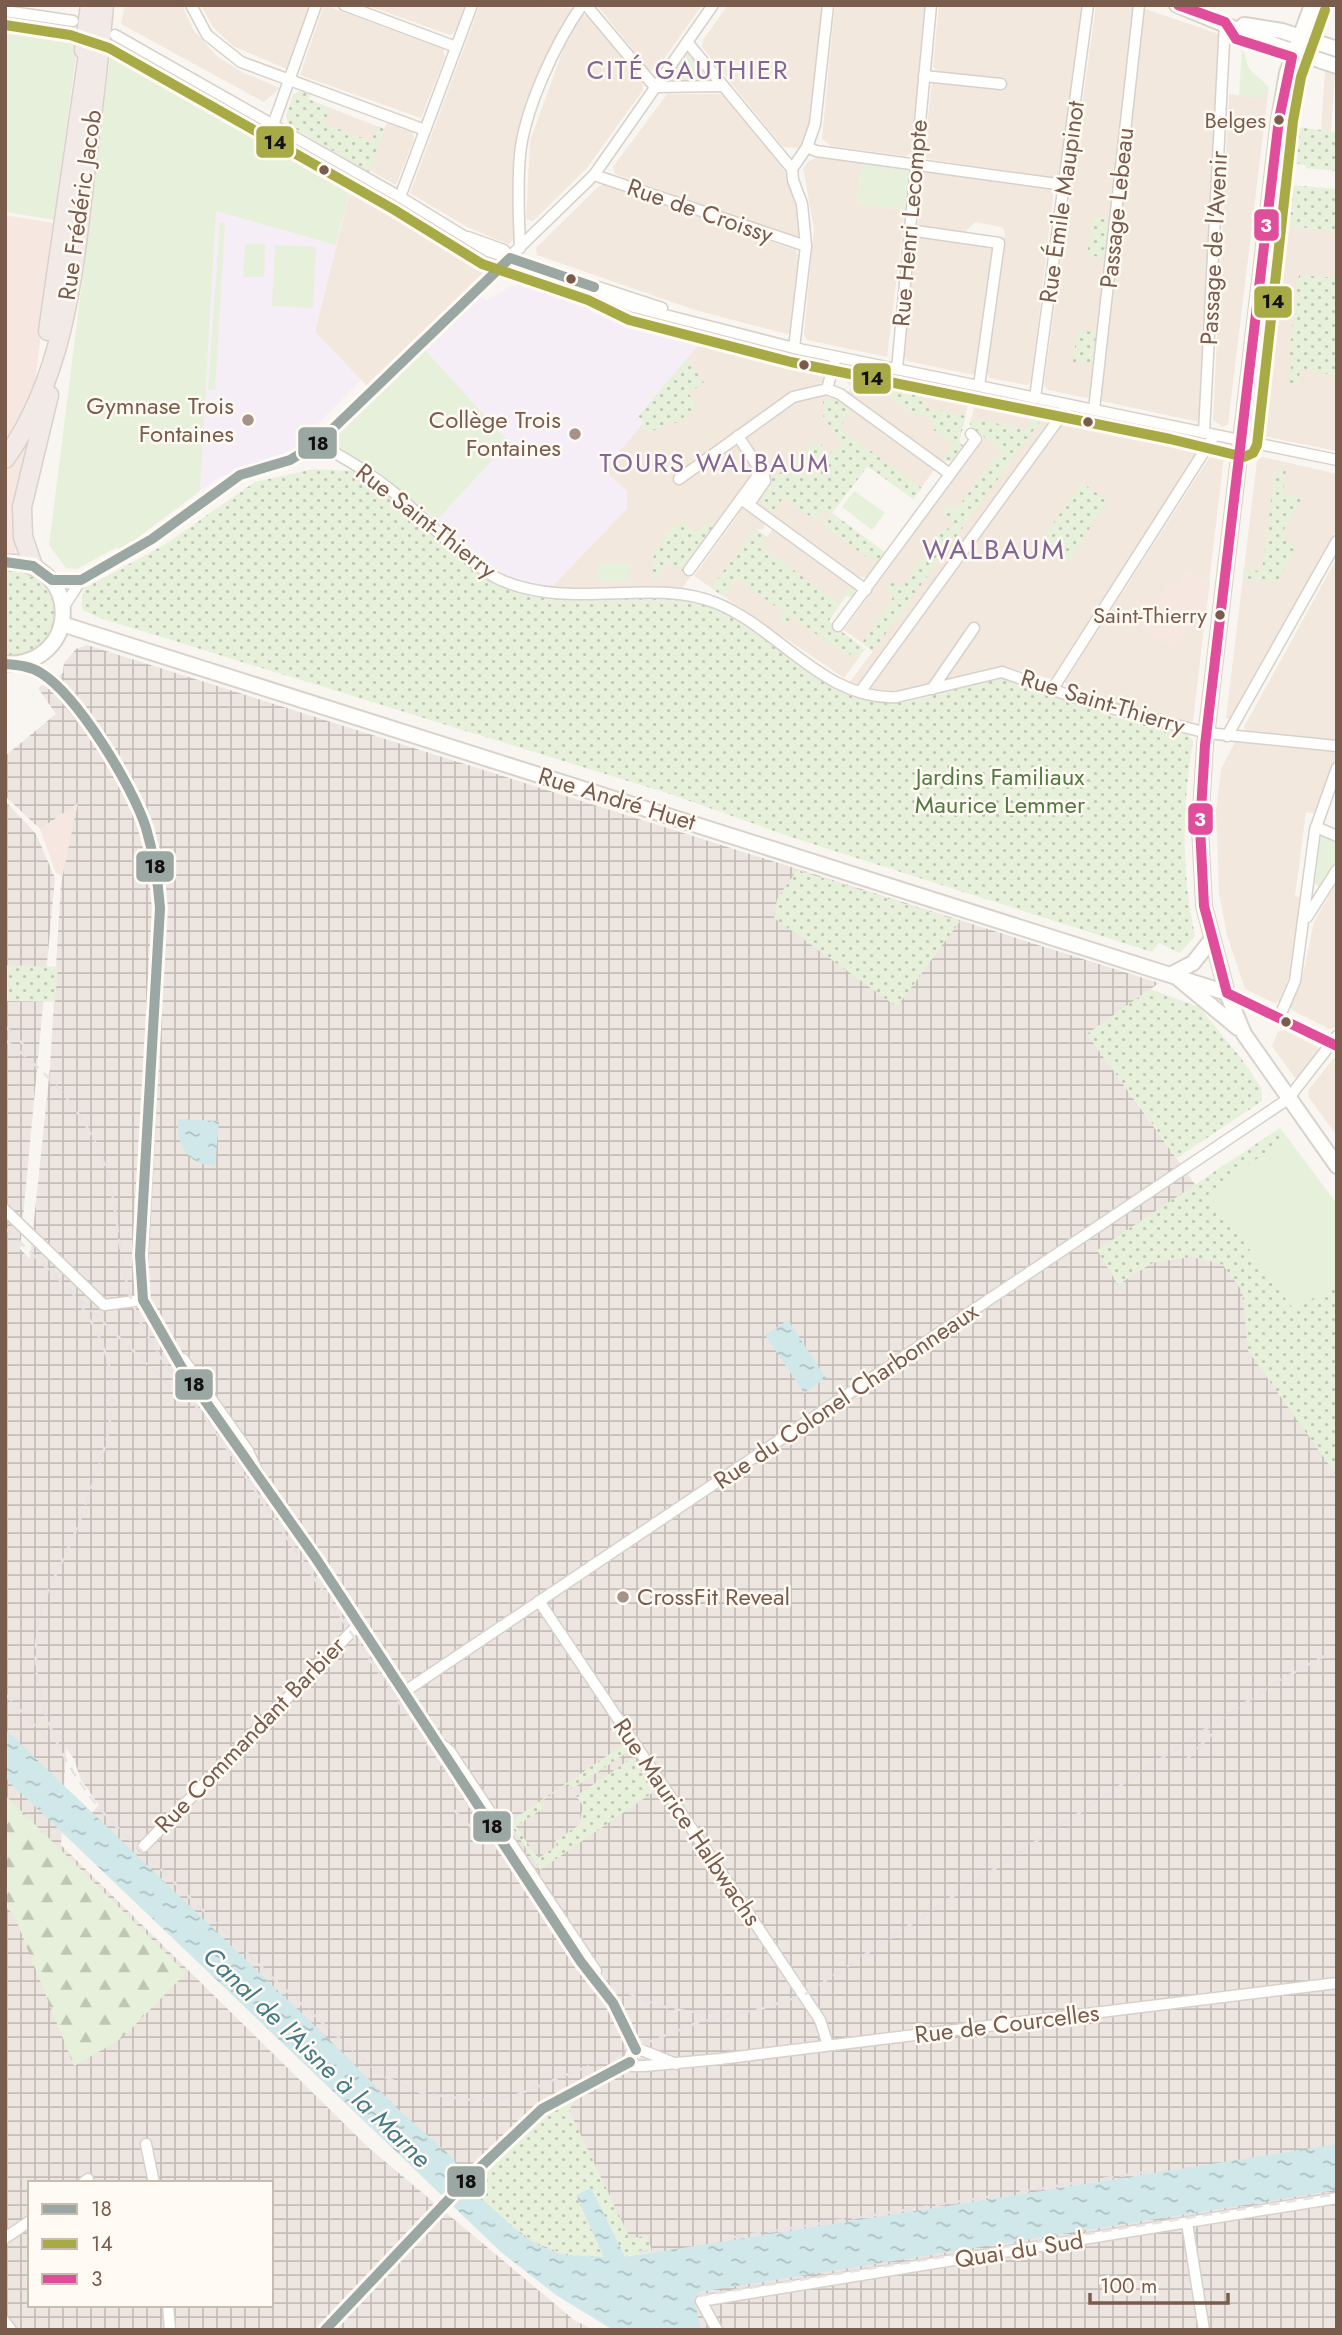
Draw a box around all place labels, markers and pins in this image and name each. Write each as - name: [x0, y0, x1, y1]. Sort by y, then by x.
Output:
- place label: Belges: [1205, 104, 1266, 136]
- marker: Belges: [1272, 113, 1286, 127]
- unlabelled marker: [317, 163, 331, 177]
- unlabelled marker: [564, 272, 578, 286]
- unlabelled marker: [797, 358, 811, 372]
- place label: Gymnase Trois Fontaines: [86, 388, 234, 451]
- place label: Collège Trois Fontaines: [429, 402, 561, 465]
- marker: Gymnase Trois Fontaines: [240, 412, 256, 428]
- unlabelled marker: [1081, 415, 1095, 429]
- marker: Collège Trois Fontaines: [567, 426, 583, 442]
- place label: Saint-Thierry: [1093, 599, 1207, 631]
- marker: Saint-Thierry: [1213, 608, 1227, 622]
- unlabelled marker: [1279, 1015, 1293, 1029]
- place label: CrossFit Reveal: [637, 1579, 790, 1614]
- marker: CrossFit Reveal: [615, 1589, 631, 1605]

